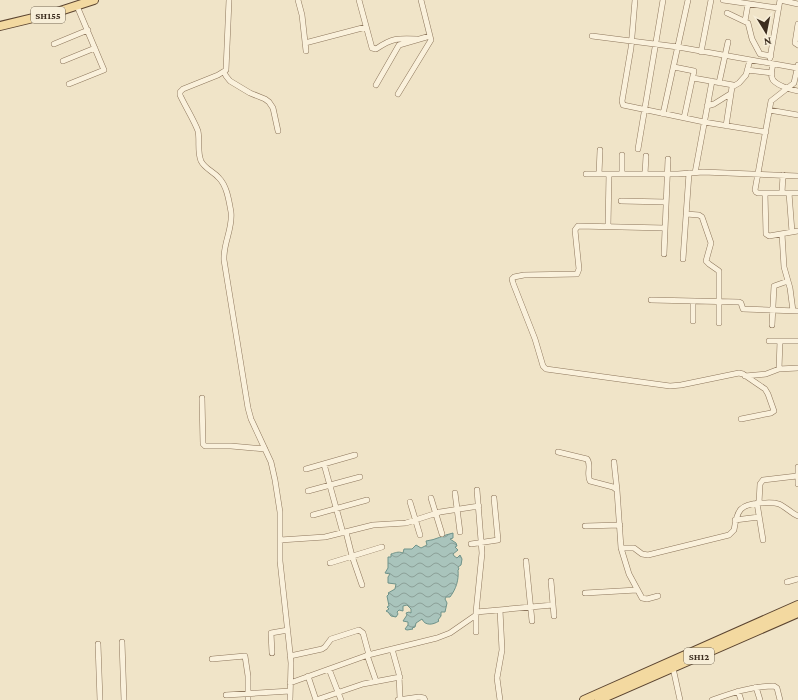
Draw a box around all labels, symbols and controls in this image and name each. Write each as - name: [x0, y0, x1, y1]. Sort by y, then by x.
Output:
- road number: SH155: [31, 7, 65, 23]
- north arrow: [746, 12, 786, 52]
- text: N: [763, 35, 772, 48]
- road number: SH12: [684, 648, 714, 664]

